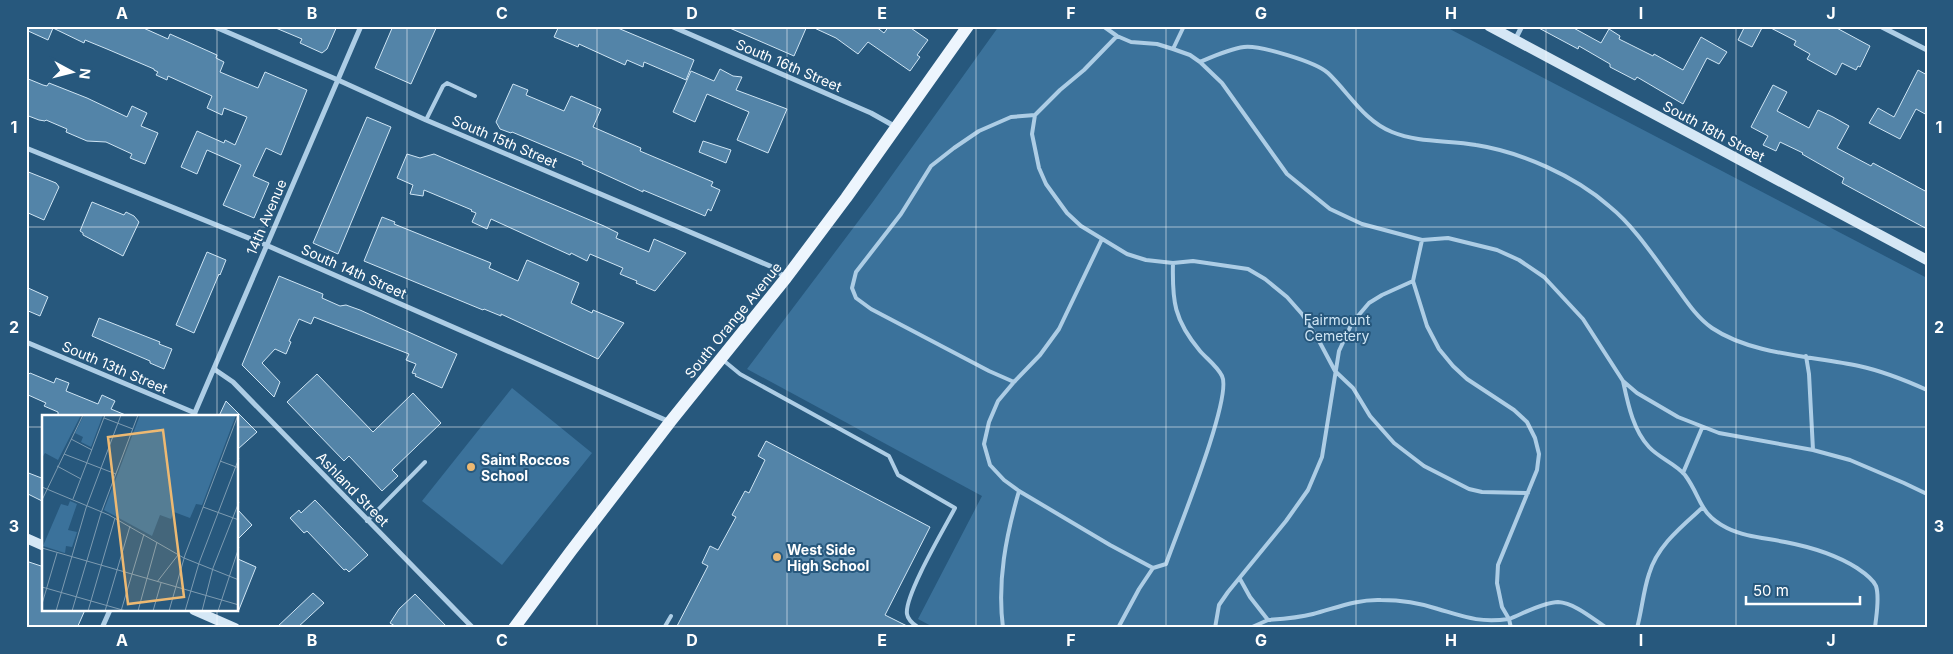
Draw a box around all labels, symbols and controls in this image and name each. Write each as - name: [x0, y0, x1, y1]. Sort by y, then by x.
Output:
- text: A: [116, 3, 128, 23]
- text: B: [307, 3, 317, 23]
- text: C: [496, 3, 508, 23]
- text: D: [686, 3, 698, 23]
- text: E: [877, 3, 887, 23]
- text: F: [1066, 3, 1076, 23]
- text: G: [1255, 3, 1267, 23]
- text: H: [1445, 3, 1457, 23]
- text: I: [1639, 3, 1643, 23]
- text: J: [1826, 3, 1836, 23]
- street label: South 16th Street: [734, 35, 845, 95]
- north arrow: [48, 48, 98, 98]
- text: N: [76, 67, 94, 80]
- street label: South 18th Street: [1660, 97, 1768, 165]
- street label: South 15th Street: [450, 111, 561, 171]
- text: 1: [11, 117, 17, 137]
- text: 1: [1936, 117, 1942, 137]
- street label: 14th Avenue: [242, 177, 290, 257]
- street label: South 14th Street: [299, 240, 410, 302]
- street label: South Orange Avenue: [681, 259, 785, 381]
- park label: Fairmount Cemetery: [1304, 311, 1371, 344]
- text: 2: [9, 317, 19, 337]
- text: 2: [1934, 317, 1944, 337]
- street label: South 13th Street: [60, 337, 171, 397]
- inset map: [42, 415, 239, 612]
- street label: Ashland Street: [313, 448, 393, 530]
- place label: Saint Roccos School: [481, 451, 570, 484]
- marker: Saint Roccos School: [465, 461, 477, 473]
- text: 3: [9, 516, 19, 536]
- text: 3: [1934, 516, 1944, 536]
- place label: West Side High School: [787, 541, 869, 574]
- marker: West Side High School: [771, 551, 783, 563]
- scale bar: [1746, 574, 1859, 606]
- text: 50 m: [1753, 581, 1789, 600]
- text: A: [116, 630, 128, 650]
- text: B: [307, 630, 317, 650]
- text: C: [496, 630, 508, 650]
- text: D: [686, 630, 698, 650]
- text: E: [877, 630, 887, 650]
- text: F: [1066, 630, 1076, 650]
- text: G: [1255, 630, 1267, 650]
- text: H: [1445, 630, 1457, 650]
- text: I: [1639, 630, 1643, 650]
- text: J: [1826, 630, 1836, 650]

